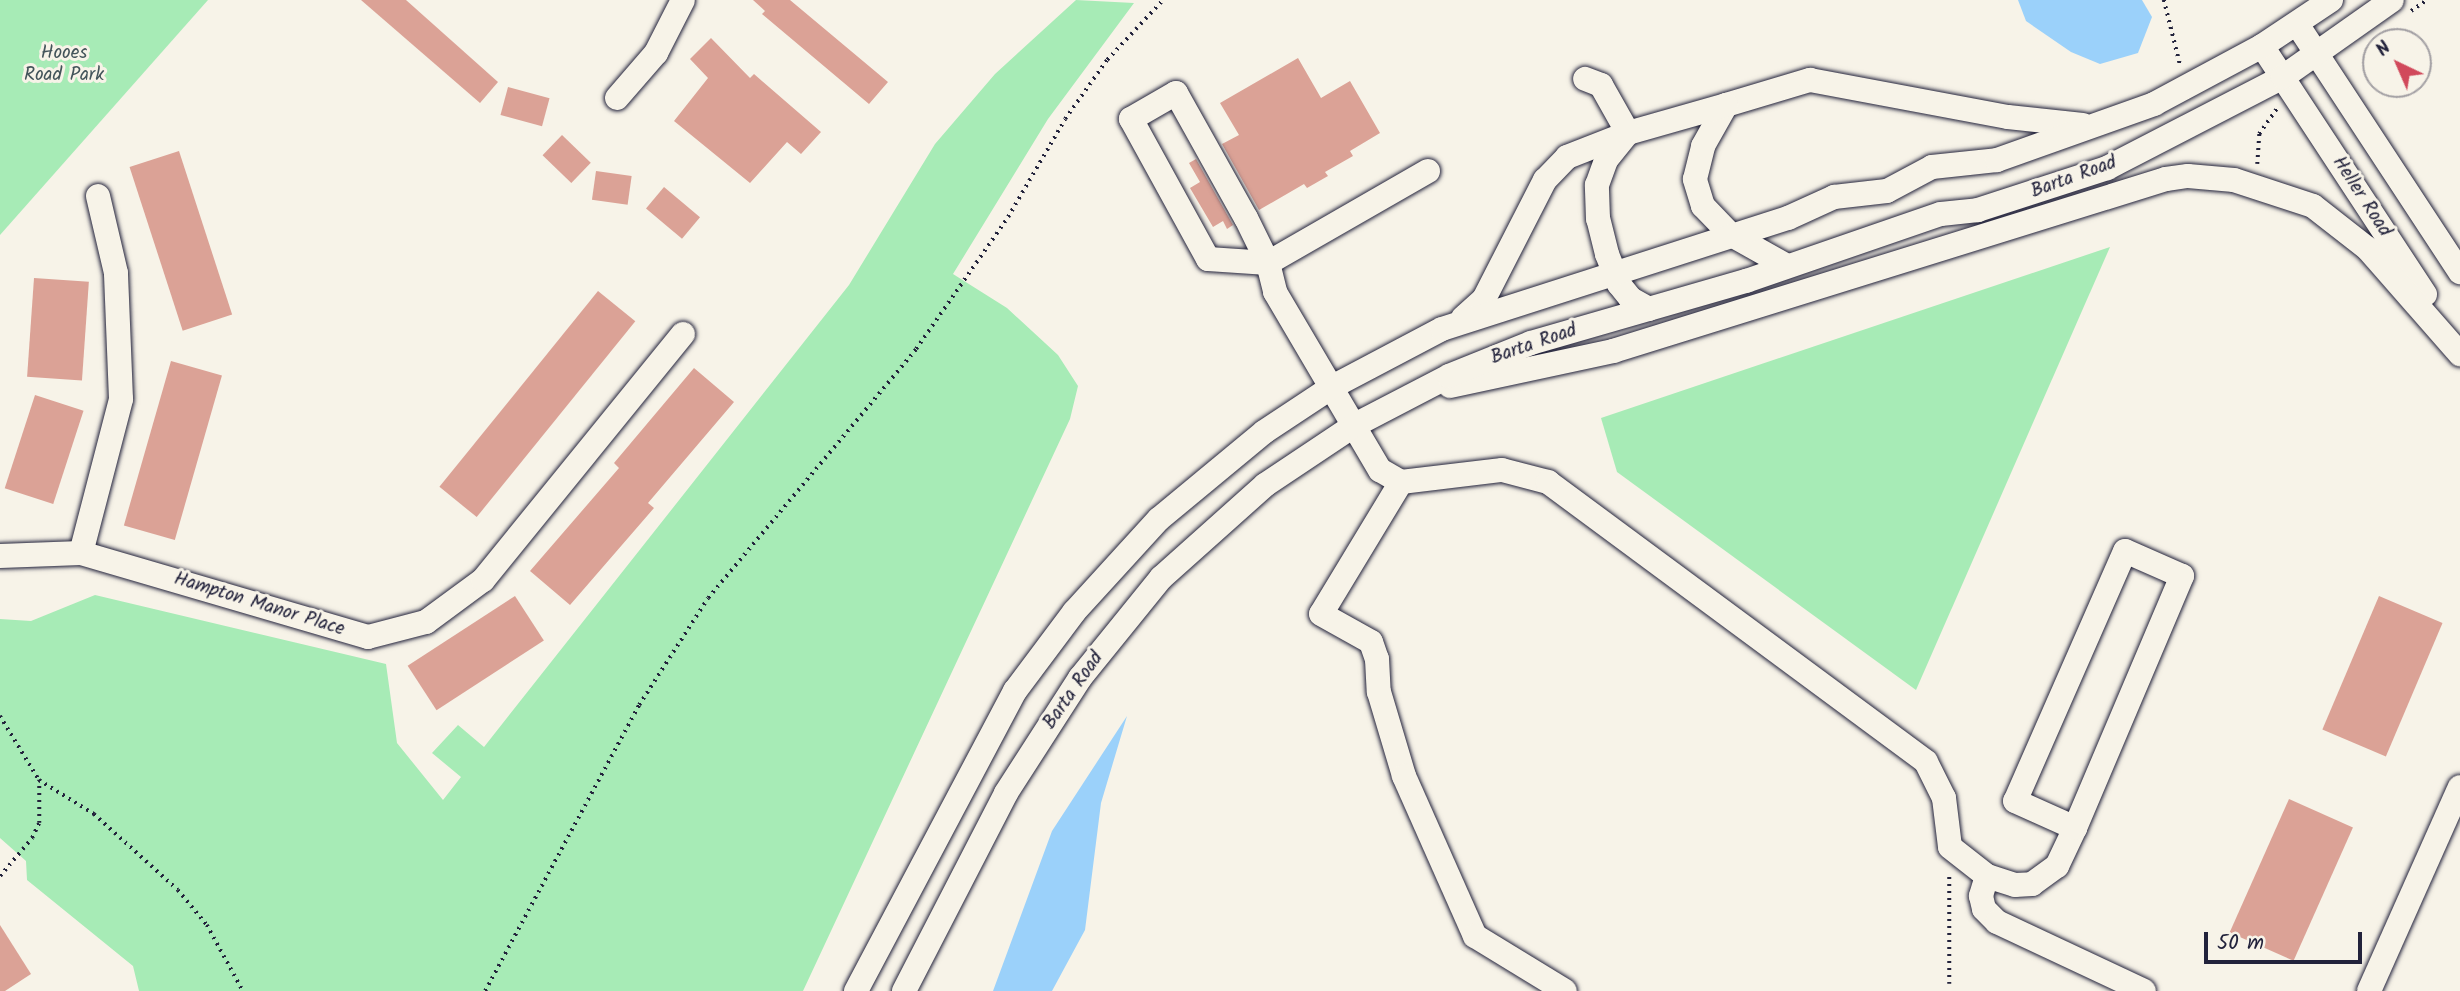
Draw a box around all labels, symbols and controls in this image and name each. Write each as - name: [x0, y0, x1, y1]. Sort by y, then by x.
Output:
- north arrow: [2362, 28, 2432, 98]
- text: N: [2369, 34, 2399, 64]
- park label: Hooes Road Park: [24, 43, 104, 87]
- street label: Barta Road: [2028, 152, 2120, 204]
- street label: Heller Road: [2327, 153, 2395, 241]
- street label: Barta Road: [1488, 320, 1580, 370]
- street label: Hampton Manor Place: [171, 568, 347, 642]
- street label: Barta Road: [1039, 648, 1109, 734]
- scale bar: [2208, 918, 2366, 962]
- text: 50 m: [2217, 927, 2264, 960]

